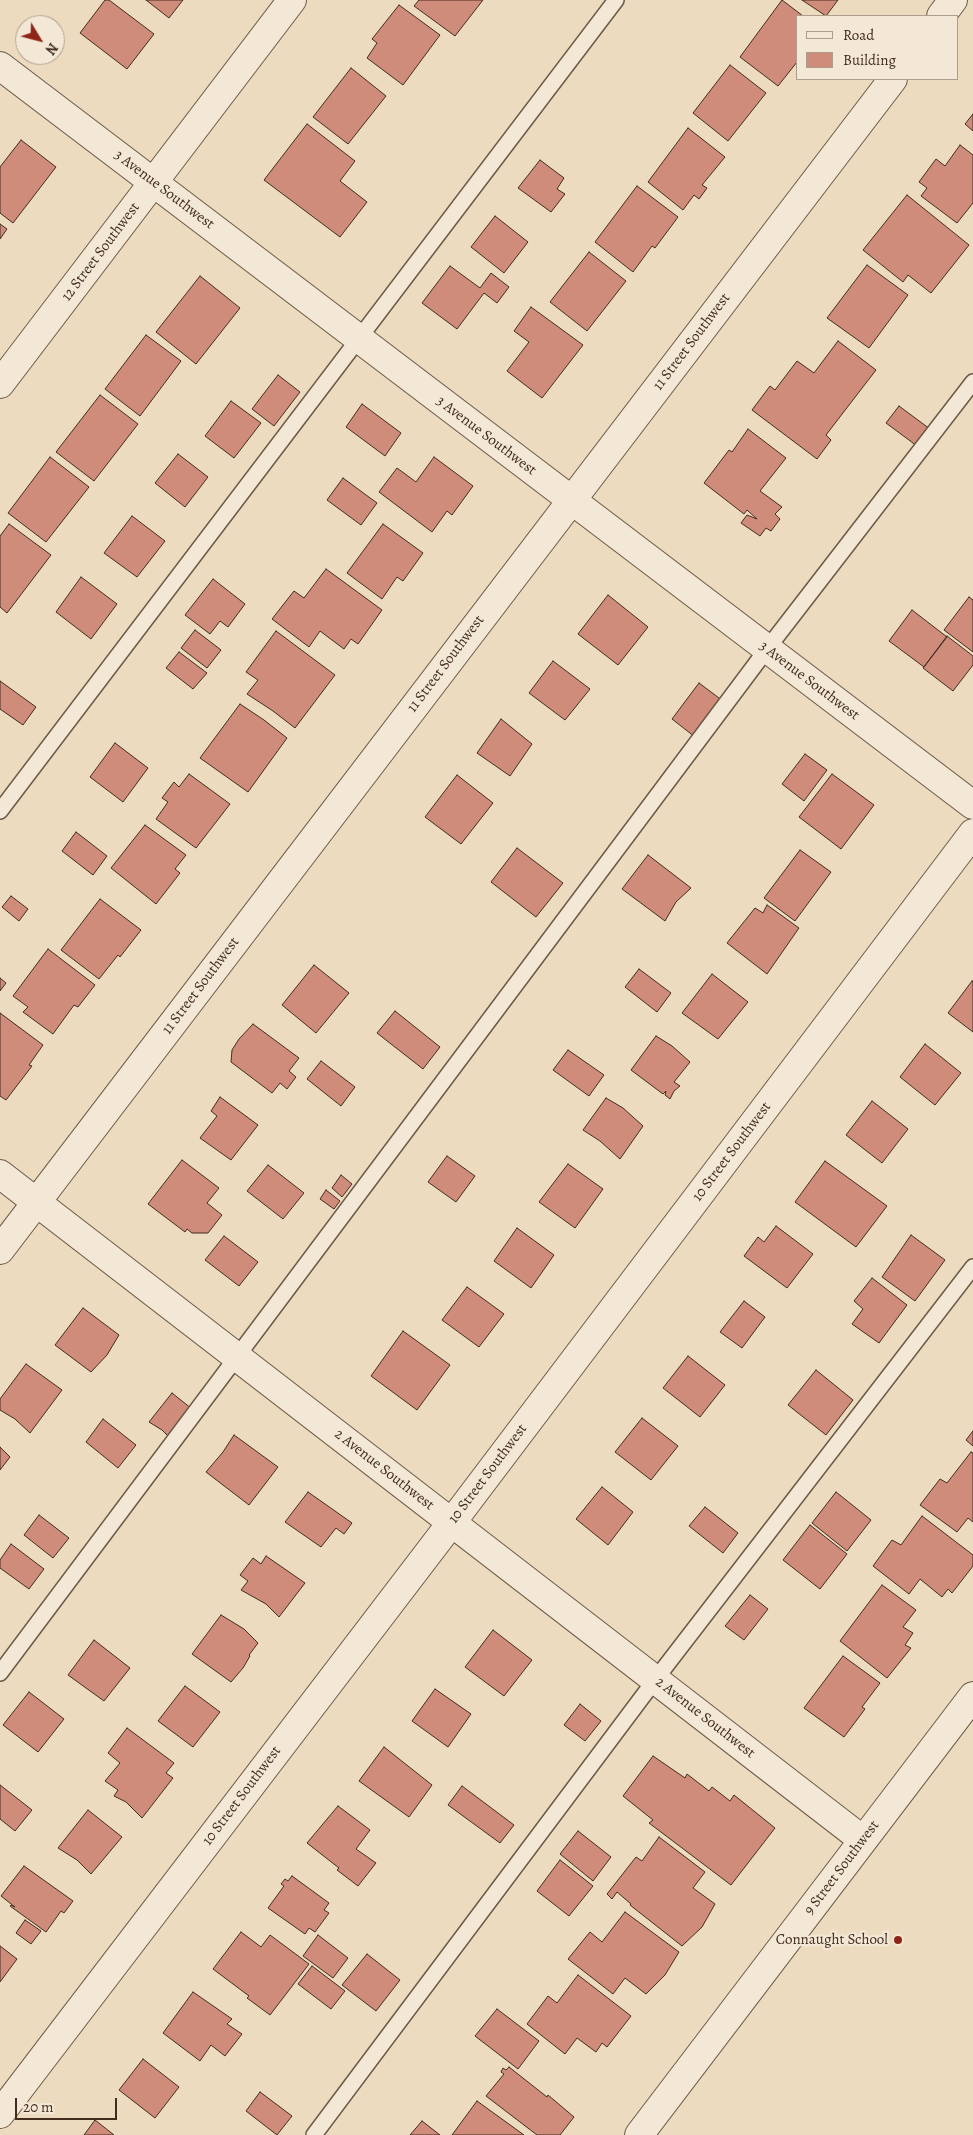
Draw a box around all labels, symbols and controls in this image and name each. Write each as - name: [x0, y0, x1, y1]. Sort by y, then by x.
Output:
- north arrow: [15, 15, 65, 65]
- legend: [796, 15, 958, 80]
- text: Road: [843, 25, 874, 45]
- text: N: [41, 39, 62, 59]
- text: Building: [843, 50, 896, 70]
- street label: 3 Avenue Southwest: [110, 146, 218, 234]
- street label: 12 Street Southwest: [58, 199, 144, 305]
- street label: 11 Street Southwest: [650, 290, 734, 394]
- street label: 3 Avenue Southwest: [432, 392, 540, 480]
- street label: 11 Street Southwest: [404, 612, 488, 716]
- street label: 3 Avenue Southwest: [755, 637, 863, 725]
- street label: 11 Street Southwest: [159, 934, 243, 1038]
- street label: 10 Street Southwest: [689, 1099, 775, 1205]
- street label: 10 Street Southwest: [445, 1421, 531, 1527]
- street label: 2 Avenue Southwest: [331, 1425, 437, 1515]
- street label: 2 Avenue Southwest: [652, 1673, 758, 1763]
- street label: 10 Street Southwest: [199, 1743, 285, 1849]
- street label: 9 Street Southwest: [801, 1817, 883, 1919]
- place label: Connaught School: [776, 1931, 888, 1949]
- marker: Connaught School: [892, 1934, 904, 1946]
- scale bar: [18, 2088, 120, 2120]
- text: 20 m: [23, 2097, 54, 2117]

